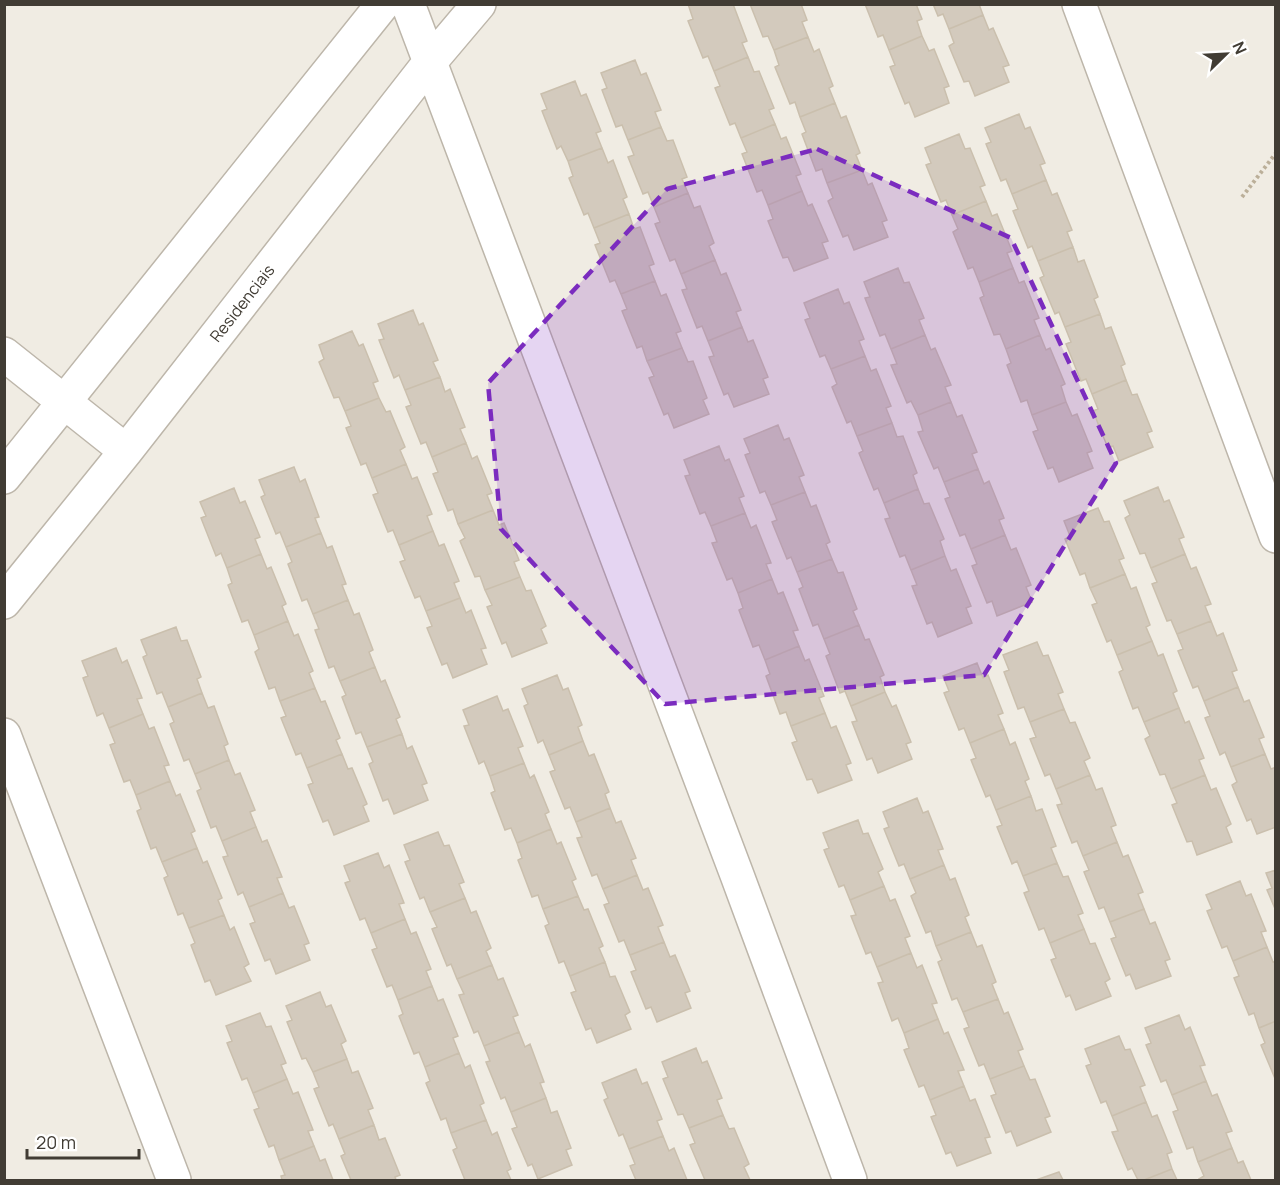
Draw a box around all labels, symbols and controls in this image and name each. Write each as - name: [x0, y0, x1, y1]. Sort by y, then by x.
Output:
- north arrow: [1196, 24, 1256, 84]
- text: N: [1227, 38, 1252, 58]
- street label: Residenciais: [205, 260, 279, 346]
- scale bar: [27, 1122, 140, 1160]
- text: 20 m: [36, 1130, 76, 1154]

